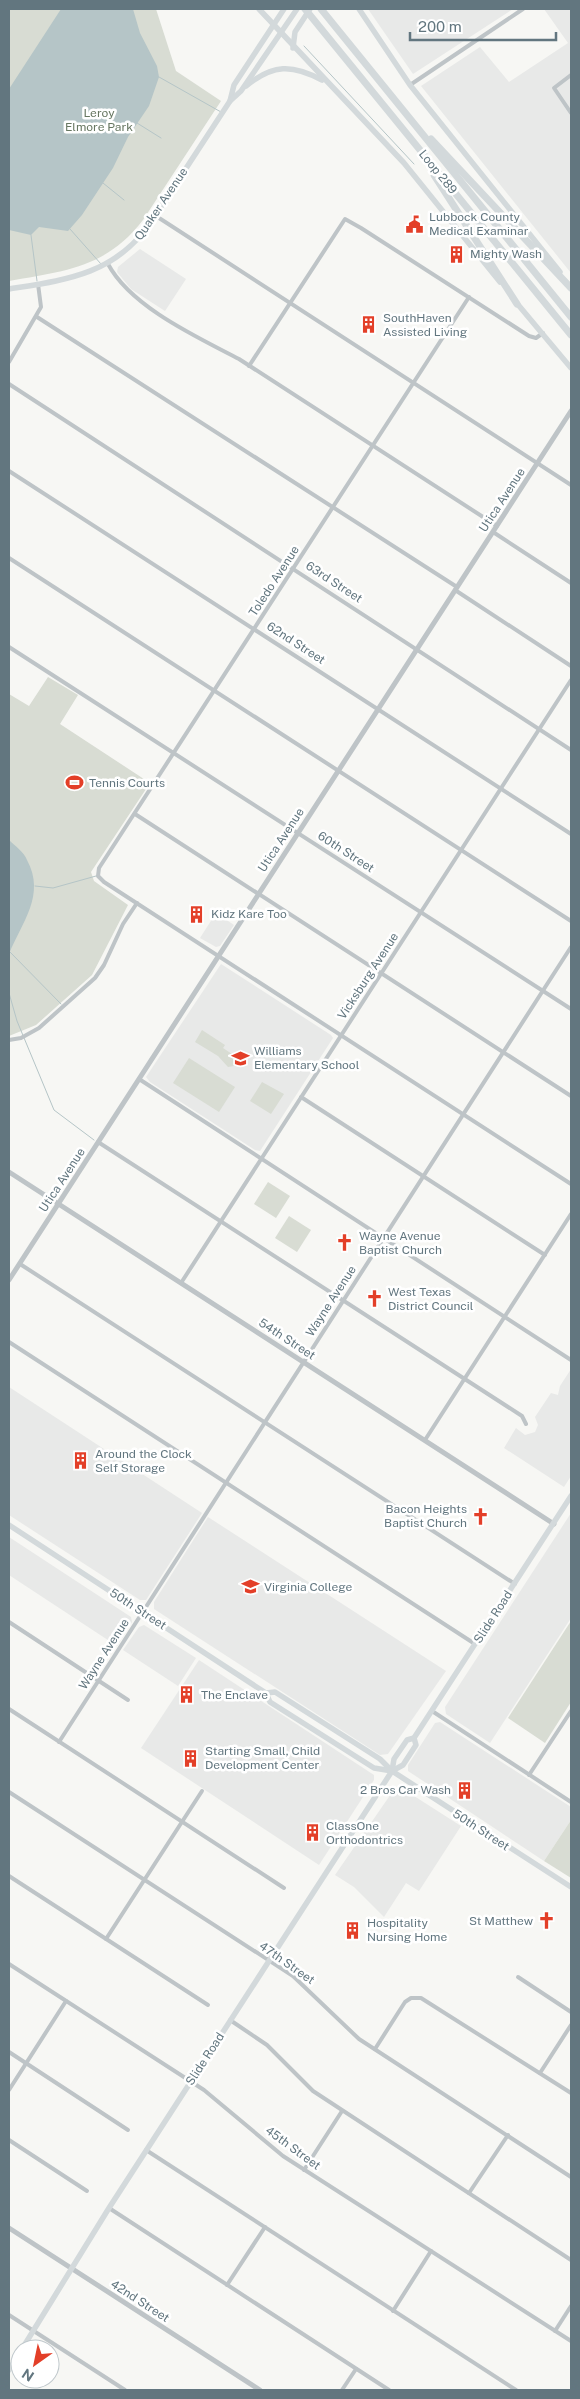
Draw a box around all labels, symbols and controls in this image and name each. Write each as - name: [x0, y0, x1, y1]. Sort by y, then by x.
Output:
- scale bar: [410, 10, 556, 42]
- text: 200 m: [418, 18, 462, 35]
- park label: Leroy Elmore Park: [65, 106, 133, 134]
- street label: Loop 289: [416, 147, 460, 197]
- street label: Quaker Avenue: [132, 165, 191, 243]
- place label: Lubbock County Medical Examinar: [429, 210, 529, 238]
- public building icon: Lubbock County Medical Examinar: [405, 214, 425, 234]
- building icon: Mighty Wash: [446, 244, 466, 264]
- place label: Mighty Wash: [470, 247, 542, 261]
- place label: SouthHaven Assisted Living: [383, 311, 467, 339]
- building icon: SouthHaven Assisted Living: [359, 315, 379, 335]
- street label: Utica Avenue: [476, 465, 528, 535]
- street label: Toledo Avenue: [246, 543, 302, 619]
- street label: 63rd Street: [303, 559, 365, 606]
- street label: 62nd Street: [264, 619, 328, 667]
- sports icon: Tennis Courts: [65, 773, 85, 793]
- place label: Tennis Courts: [89, 776, 165, 790]
- street label: Utica Avenue: [255, 805, 307, 875]
- street label: 60th Street: [315, 829, 377, 876]
- building icon: Kidz Kare Too: [187, 904, 207, 924]
- place label: Kidz Kare Too: [211, 907, 287, 921]
- street label: Vicksburg Avenue: [335, 930, 401, 1022]
- place label: Williams Elementary School: [254, 1044, 360, 1072]
- school or university icon: Williams Elementary School: [230, 1048, 250, 1068]
- street label: Utica Avenue: [36, 1145, 88, 1215]
- place label: Wayne Avenue Baptist Church: [359, 1229, 442, 1257]
- church icon: Wayne Avenue Baptist Church: [335, 1233, 355, 1253]
- street label: Wayne Avenue: [303, 1263, 359, 1339]
- place label: West Texas District Council: [388, 1285, 474, 1313]
- church icon: West Texas District Council: [364, 1289, 384, 1309]
- street label: 54th Street: [256, 1315, 318, 1363]
- place label: Around the Clock Self Storage: [95, 1447, 192, 1475]
- building icon: Around the Clock Self Storage: [71, 1451, 91, 1471]
- place label: Bacon Heights Baptist Church: [384, 1502, 467, 1530]
- church icon: Bacon Heights Baptist Church: [471, 1506, 491, 1526]
- school or university icon: Virginia College: [240, 1577, 260, 1597]
- place label: Virginia College: [264, 1580, 352, 1594]
- street label: 50th Street: [107, 1586, 169, 1633]
- street label: Slide Road: [471, 1588, 515, 1646]
- street label: Wayne Avenue: [76, 1616, 132, 1692]
- building icon: The Enclave: [177, 1685, 197, 1705]
- place label: The Enclave: [201, 1688, 268, 1702]
- place label: Starting Small, Child Development Center: [205, 1744, 320, 1772]
- building icon: Starting Small, Child Development Center: [181, 1748, 201, 1768]
- building icon: 2 Bros Car Wash: [455, 1780, 475, 1800]
- place label: 2 Bros Car Wash: [360, 1783, 451, 1797]
- street label: 50th Street: [450, 1807, 512, 1854]
- place label: ClassOne Orthodontrics: [326, 1819, 403, 1847]
- building icon: ClassOne Orthodontrics: [302, 1823, 322, 1843]
- church icon: St Matthew: [537, 1911, 557, 1931]
- place label: St Matthew: [469, 1914, 534, 1928]
- place label: Hospitality Nursing Home: [367, 1916, 447, 1944]
- building icon: Hospitality Nursing Home: [343, 1920, 363, 1940]
- street label: 47th Street: [257, 1939, 318, 1987]
- street label: Slide Road: [183, 2030, 227, 2088]
- street label: 45th Street: [263, 2123, 324, 2173]
- street label: 42nd Street: [108, 2277, 172, 2325]
- north arrow: [10, 2339, 60, 2389]
- text: N: [19, 2365, 37, 2385]

